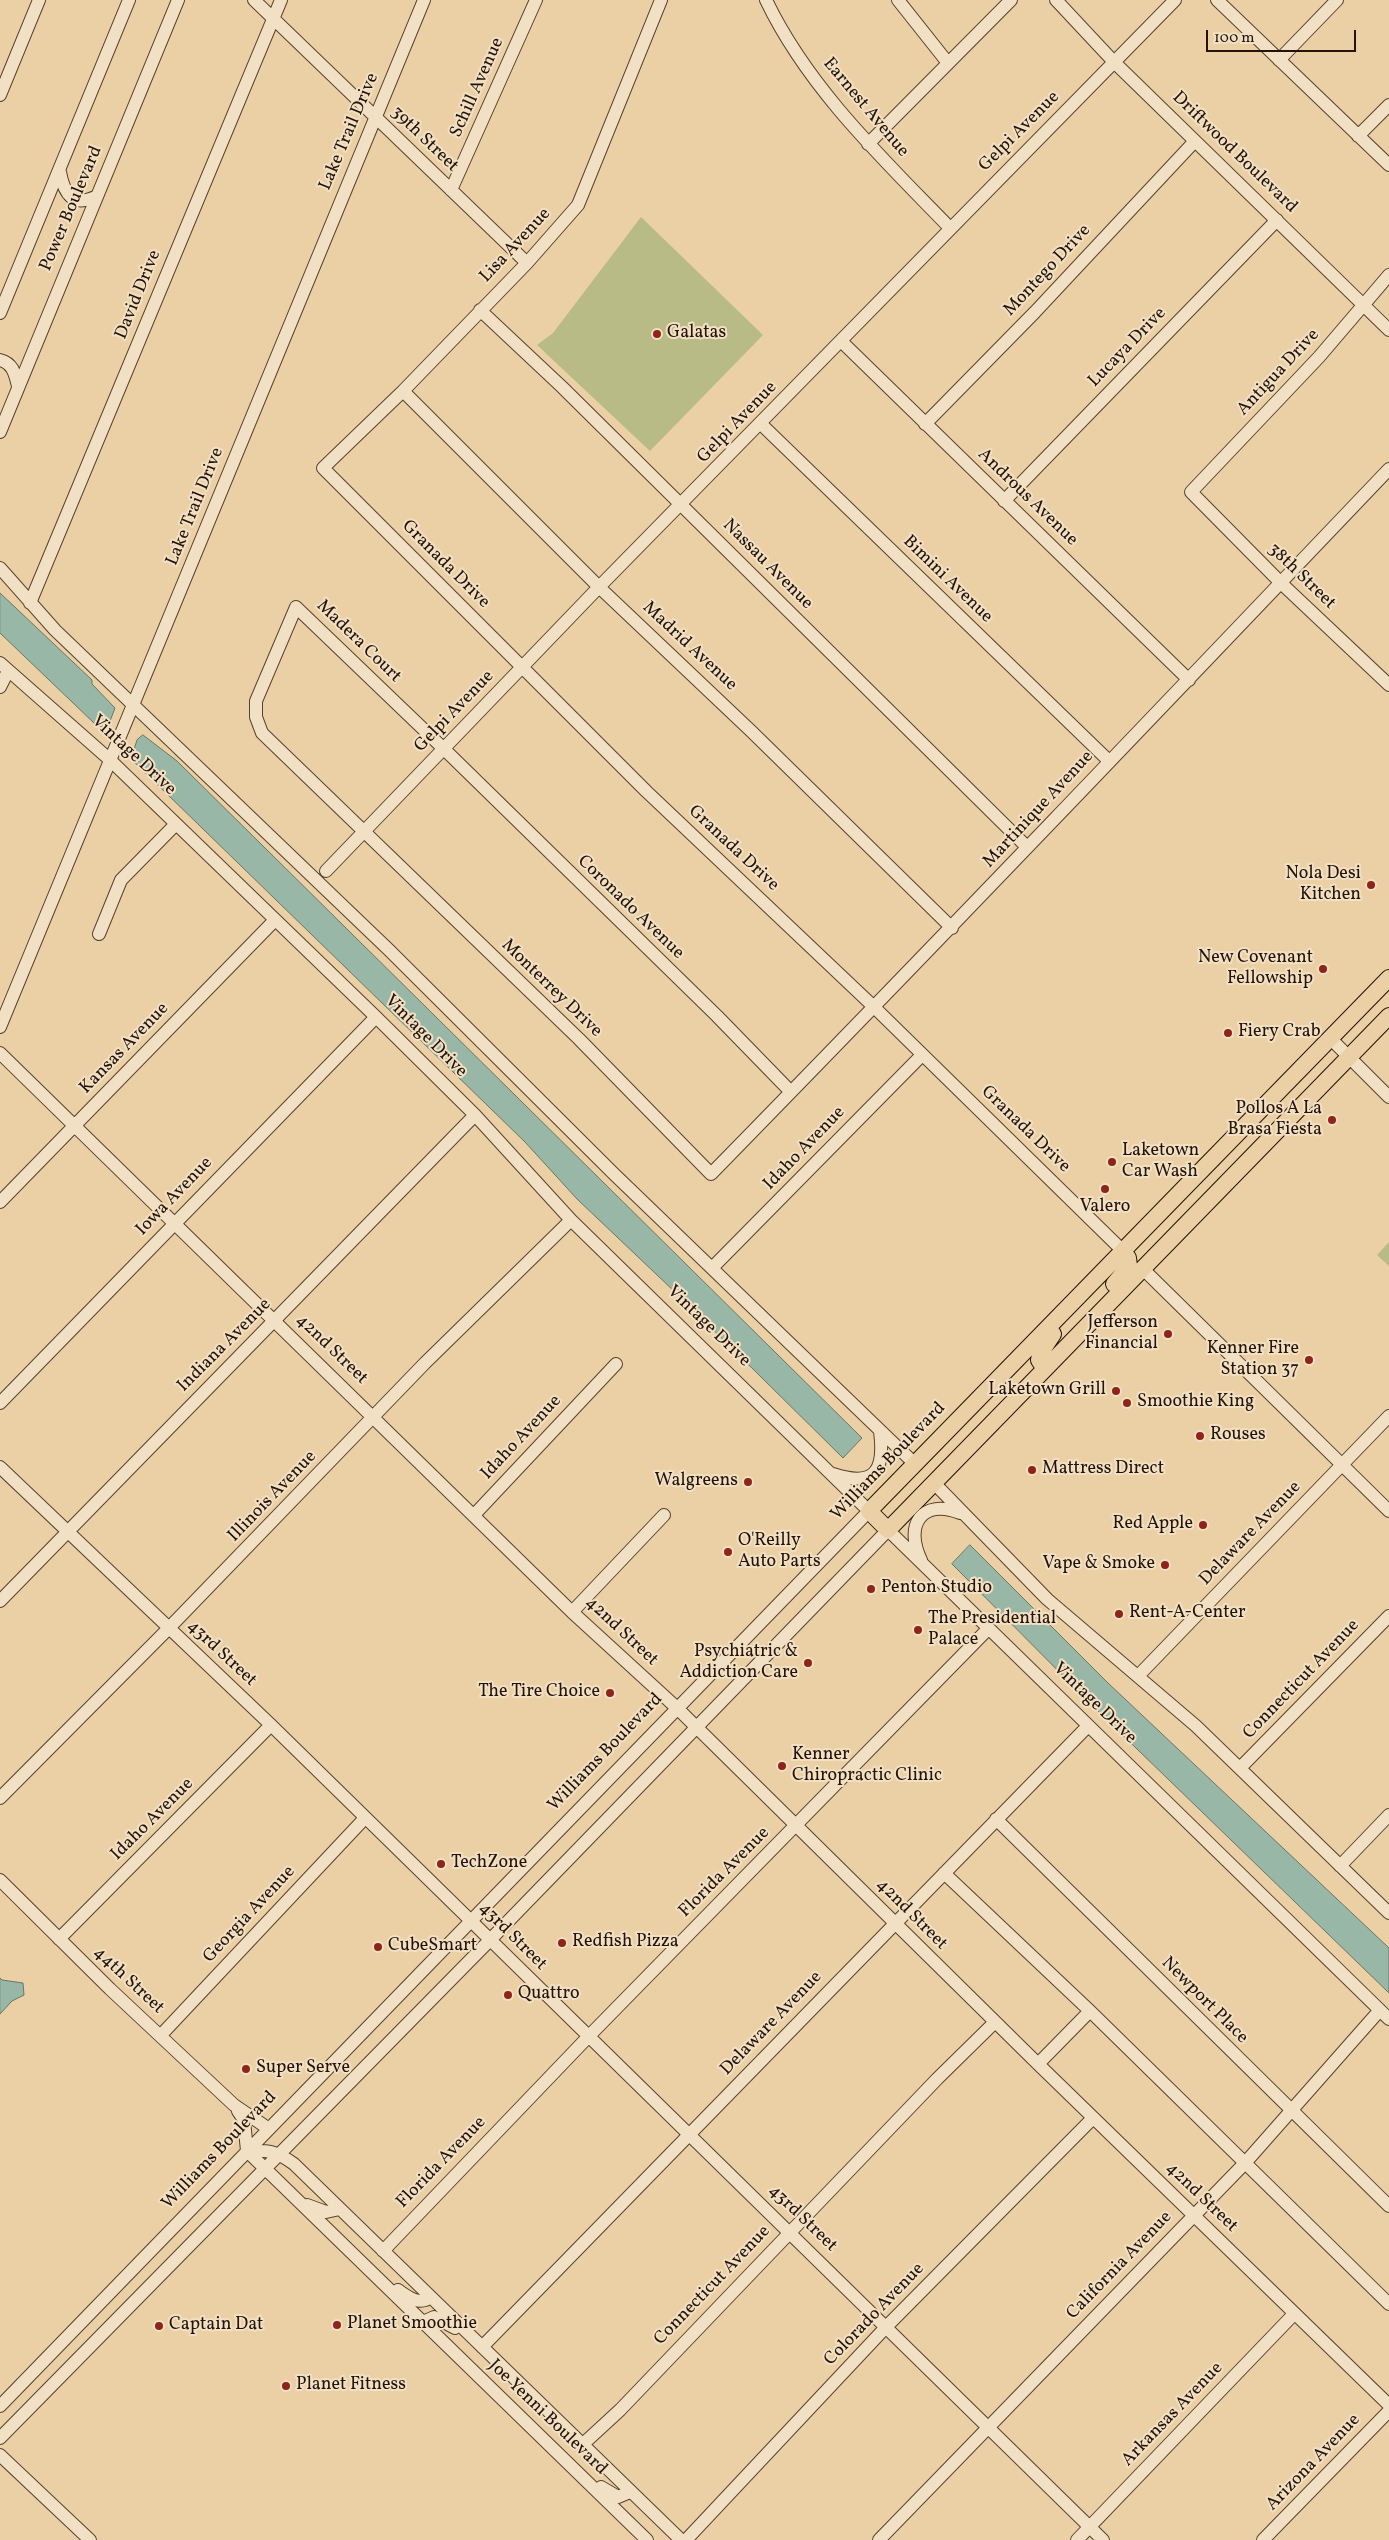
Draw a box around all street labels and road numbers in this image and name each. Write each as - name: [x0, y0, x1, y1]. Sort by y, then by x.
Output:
- street label: Schill Avenue: [446, 35, 510, 141]
- street label: Earnest Avenue: [817, 54, 913, 162]
- street label: Lake Trail Drive: [316, 70, 384, 194]
- street label: Gelpi Avenue: [975, 87, 1065, 177]
- street label: Driftwood Boulevard: [1167, 88, 1301, 218]
- street label: 39th Street: [386, 102, 462, 178]
- street label: Power Boulevard: [36, 143, 108, 275]
- street label: Lisa Avenue: [476, 204, 556, 288]
- street label: Montego Drive: [1000, 221, 1096, 321]
- street label: David Drive: [111, 247, 167, 343]
- street label: Lucaya Drive: [1084, 303, 1172, 393]
- street label: Antigua Drive: [1233, 325, 1325, 421]
- street label: Gelpi Avenue: [694, 378, 782, 468]
- street label: Lake Trail Drive: [163, 445, 229, 569]
- street label: Androus Avenue: [972, 445, 1082, 551]
- street label: Nassau Avenue: [717, 515, 817, 615]
- street label: Granada Drive: [396, 516, 494, 614]
- street label: Bimini Avenue: [898, 532, 996, 628]
- street label: 38th Street: [1262, 539, 1340, 615]
- street label: Madera Court: [311, 596, 405, 688]
- street label: Madrid Avenue: [637, 598, 741, 696]
- street label: Gelpi Avenue: [411, 667, 499, 757]
- street label: Vintage Drive: [86, 711, 180, 801]
- street label: Martinique Avenue: [979, 747, 1099, 873]
- street label: Granada Drive: [683, 802, 783, 896]
- street label: Coronado Avenue: [572, 851, 688, 965]
- street label: Monterrey Drive: [496, 935, 606, 1043]
- street label: Vintage Drive: [379, 991, 471, 1083]
- street label: Kansas Avenue: [76, 999, 174, 1099]
- street label: Granada Drive: [976, 1082, 1074, 1178]
- street label: Idaho Avenue: [760, 1103, 850, 1195]
- street label: Iowa Avenue: [132, 1153, 218, 1241]
- street label: Vintage Drive: [662, 1282, 754, 1372]
- street label: Indiana Avenue: [174, 1295, 276, 1397]
- street label: 42nd Street: [290, 1310, 372, 1390]
- street label: Idaho Avenue: [477, 1391, 567, 1485]
- street label: Williams Boulevard: [827, 1398, 951, 1526]
- street label: Illinois Avenue: [224, 1447, 322, 1547]
- street label: Delaware Avenue: [1196, 1477, 1306, 1591]
- street label: 42nd Street: [580, 1593, 662, 1671]
- street label: 43rd Street: [182, 1616, 260, 1692]
- street label: Connecticut Avenue: [1239, 1616, 1365, 1744]
- street label: Vintage Drive: [1048, 1659, 1140, 1749]
- street label: Williams Boulevard: [544, 1689, 668, 1817]
- street label: Idaho Avenue: [107, 1774, 199, 1866]
- street label: Florida Avenue: [675, 1823, 775, 1923]
- street label: Georgia Avenue: [200, 1862, 300, 1968]
- street label: 42nd Street: [871, 1875, 951, 1955]
- street label: 43rd Street: [473, 1898, 551, 1976]
- street label: 44th Street: [88, 1943, 168, 2019]
- street label: Newport Place: [1156, 1953, 1252, 2049]
- street label: Delaware Avenue: [717, 1967, 827, 2081]
- street label: Williams Boulevard: [158, 2087, 282, 2215]
- street label: Florida Avenue: [393, 2112, 491, 2214]
- street label: 42nd Street: [1160, 2158, 1242, 2238]
- street label: 43rd Street: [763, 2181, 841, 2257]
- street label: California Avenue: [1063, 2207, 1177, 2325]
- street label: Connecticut Avenue: [650, 2222, 776, 2350]
- street label: Colorado Avenue: [820, 2259, 930, 2371]
- street label: Joe Yenni Boulevard: [483, 2356, 611, 2480]
- street label: Arkansas Avenue: [1118, 2358, 1228, 2472]
- street label: Arizona Avenue: [1262, 2410, 1366, 2516]

